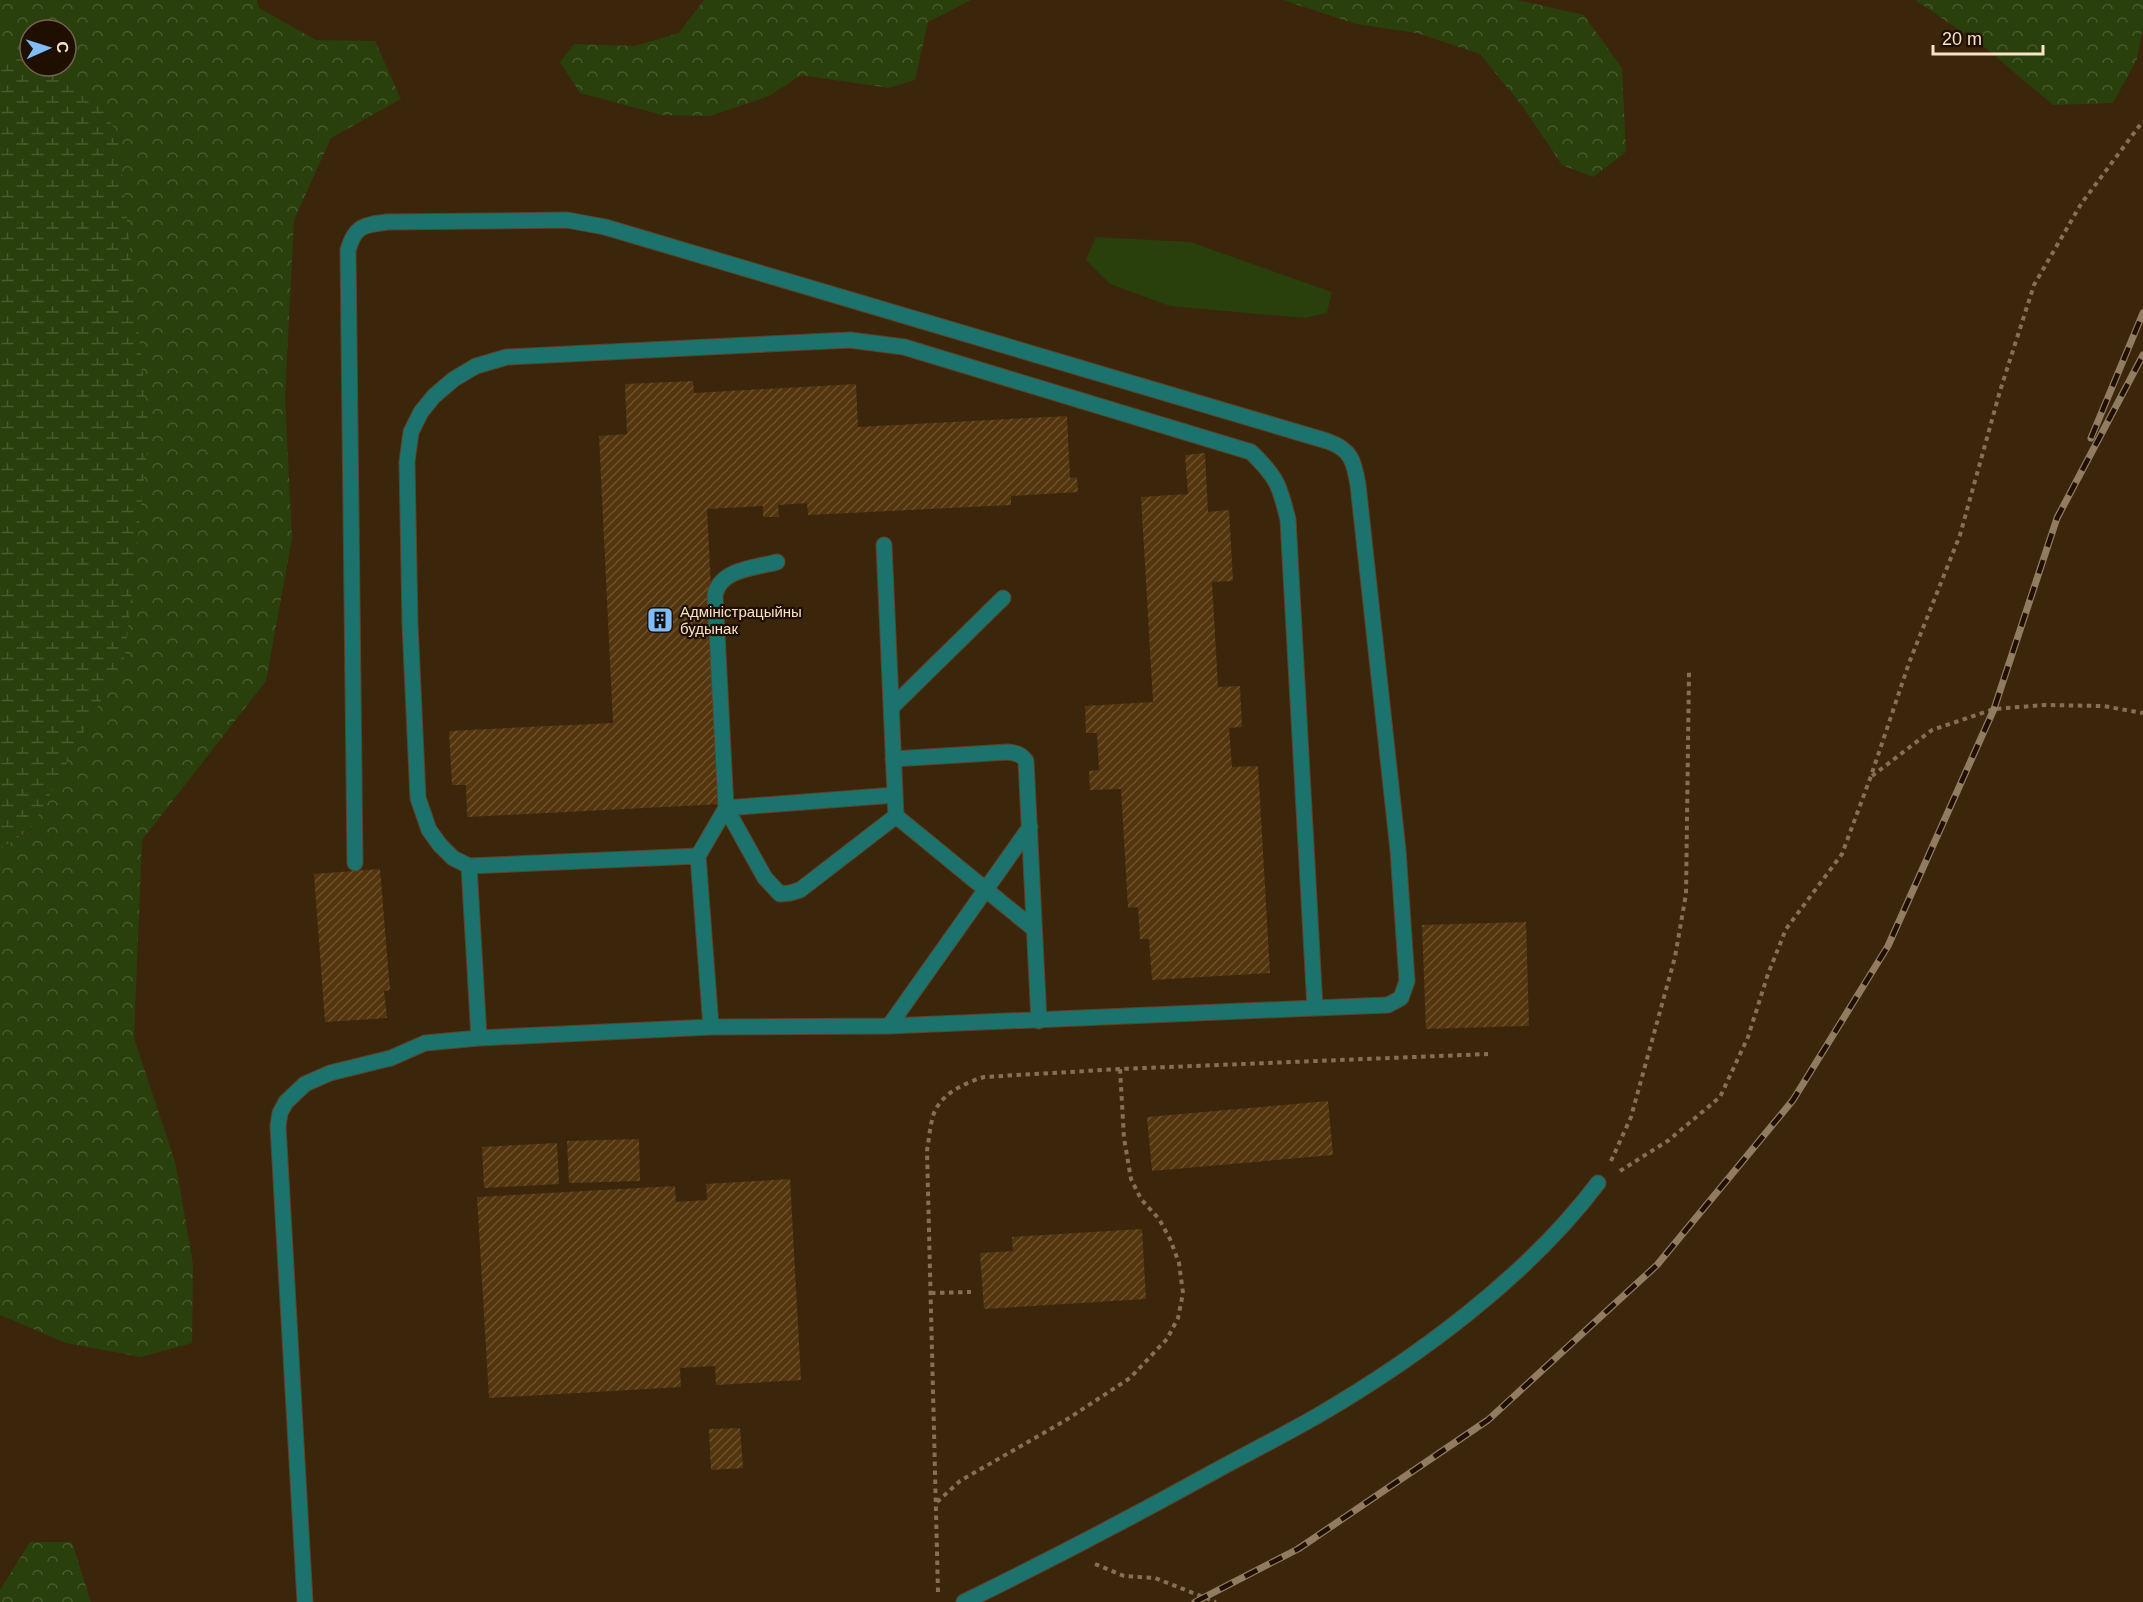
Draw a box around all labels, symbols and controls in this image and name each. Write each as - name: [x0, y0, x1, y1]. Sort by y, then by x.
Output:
- north arrow: [18, 18, 78, 78]
- scale bar: [1933, 18, 2042, 56]
- text: 20 m: [1942, 29, 1982, 49]
- text: С: [54, 41, 71, 54]
- place label: Адміністрацыйны будынак: [680, 603, 802, 637]
- building icon: Адміністрацыйны будынак: [645, 605, 675, 635]

